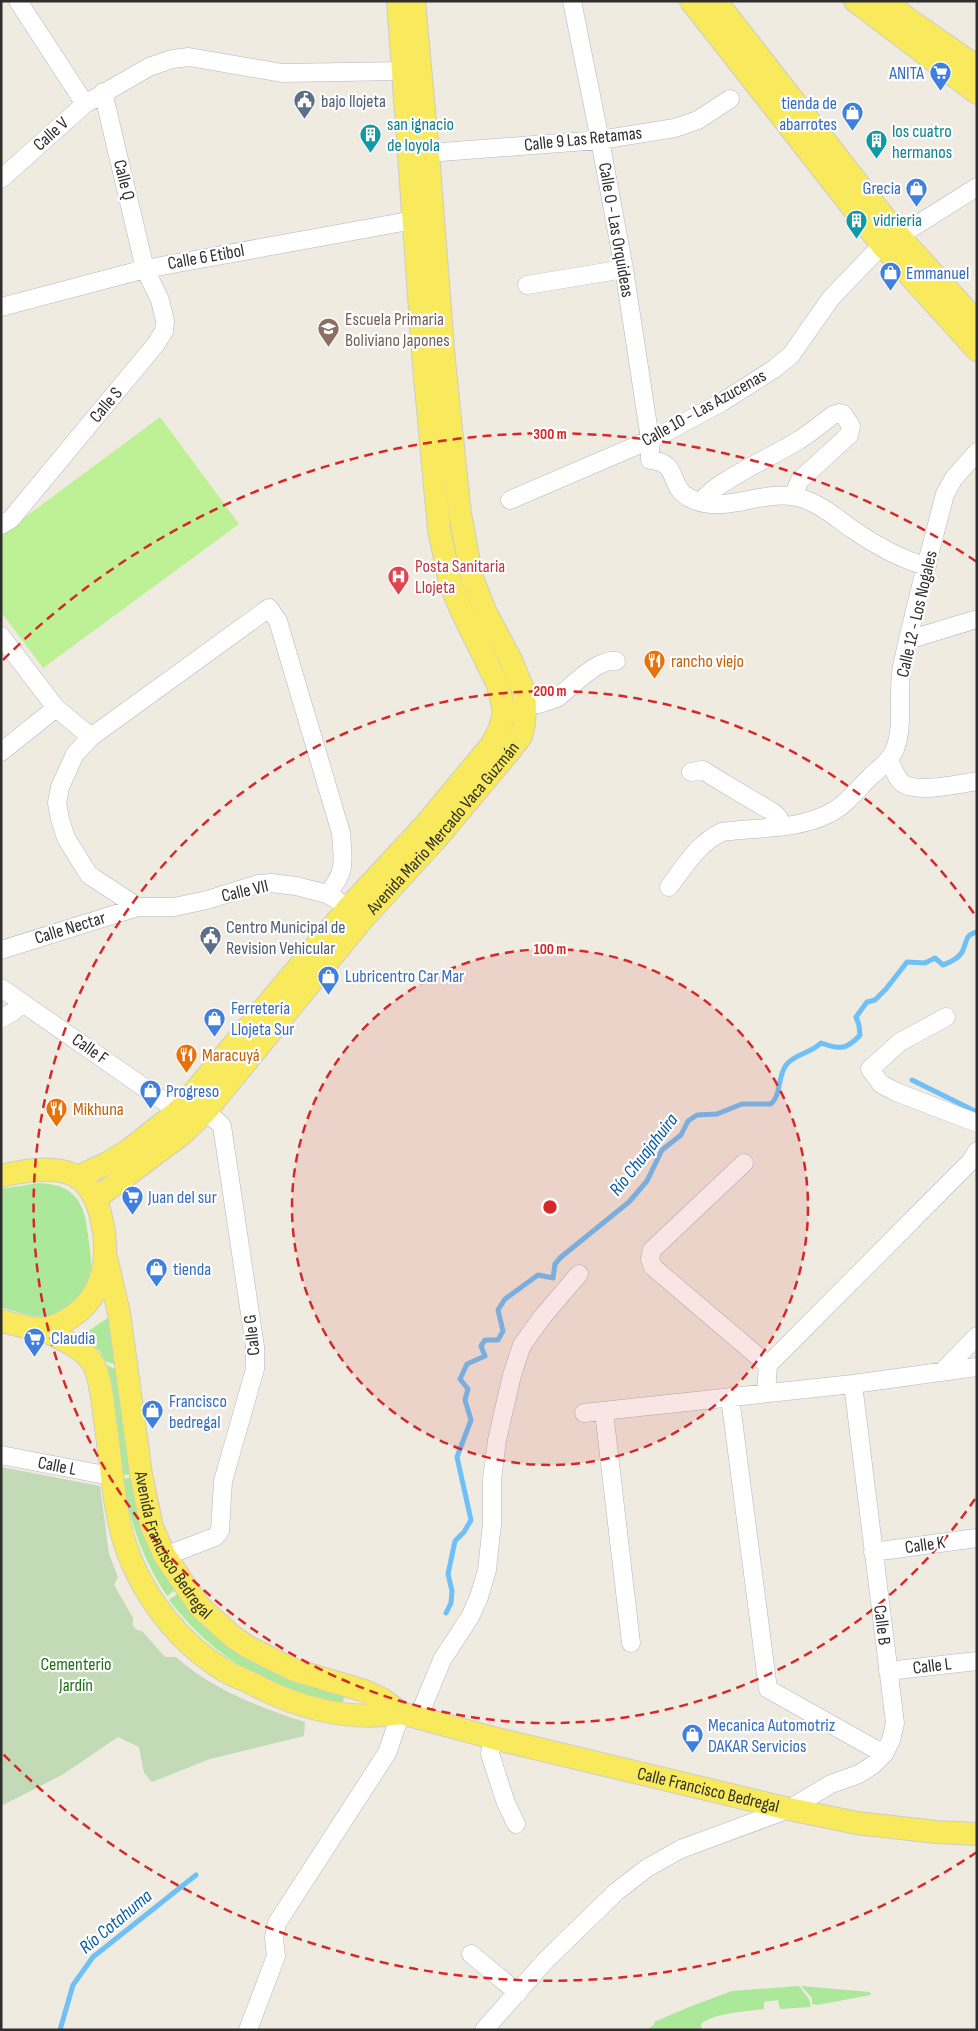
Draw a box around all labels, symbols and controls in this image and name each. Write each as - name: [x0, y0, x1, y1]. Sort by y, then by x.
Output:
- supermarket icon: ANITA: [928, 61, 952, 92]
- place label: ANITA: [888, 63, 924, 84]
- public building icon: bajo llojeta: [293, 89, 317, 120]
- place label: bajo llojeta: [321, 91, 386, 112]
- place label: tienda de abarrotes: [779, 93, 837, 135]
- shop icon: tienda de abarrotes: [841, 101, 865, 132]
- street label: Calle V: [29, 113, 73, 155]
- place label: san ignacio de loyola: [387, 114, 454, 156]
- place label: los cuatro hermanos: [892, 121, 952, 163]
- building icon: san ignacio de loyola: [359, 122, 383, 153]
- street label: Calle 9 Las Retamas: [523, 122, 643, 156]
- building icon: los cuatro hermanos: [864, 129, 888, 160]
- street label: Calle Q: [109, 158, 139, 202]
- street label: Calle O - Las Orquideas: [594, 161, 638, 299]
- shop icon: Grecia: [905, 176, 929, 207]
- place label: Grecia: [862, 178, 901, 199]
- building icon: vidrieria: [845, 208, 869, 239]
- place label: vidrieria: [873, 210, 922, 231]
- street label: Calle 6 Etibol: [166, 240, 246, 274]
- shop icon: Emmanuel: [878, 261, 902, 292]
- place label: Emmanuel: [906, 263, 969, 284]
- place label: Escuela Primaria Boliviano Japones: [345, 309, 450, 351]
- school or university icon: Escuela Primaria Boliviano Japones: [317, 317, 341, 348]
- street label: Calle 10 - Las Azucenas: [638, 365, 770, 451]
- street label: Calle S: [85, 383, 127, 427]
- text: 300 m: [533, 425, 567, 444]
- street label: Calle 12 - Los Nogales: [892, 549, 942, 679]
- place label: Posta Sanitaria Llojeta: [415, 556, 505, 598]
- hospital icon: Posta Sanitaria Llojeta: [387, 564, 411, 595]
- restaurant icon: rancho viejo: [643, 649, 667, 680]
- place label: rancho viejo: [671, 651, 744, 672]
- text: 200 m: [533, 682, 567, 701]
- street label: Avenida Mario Mercado Vaca Guzmán: [361, 738, 523, 919]
- street label: Calle VII: [219, 875, 271, 907]
- street label: Calle Nectar: [32, 907, 108, 949]
- place label: Centro Municipal de Revision Vehicular: [226, 917, 345, 959]
- public building icon: Centro Municipal de Revision Vehicular: [198, 925, 222, 956]
- text: 100 m: [534, 940, 566, 959]
- shop icon: Lubricentro Car Mar: [317, 964, 341, 995]
- place label: Lubricentro Car Mar: [345, 966, 464, 987]
- place label: Ferretería Llojeta Sur: [231, 998, 294, 1040]
- shop icon: Ferretería Llojeta Sur: [203, 1006, 227, 1037]
- street label: Calle F: [68, 1029, 112, 1069]
- restaurant icon: Maracuyá: [174, 1043, 198, 1074]
- place label: Maracuyá: [202, 1045, 260, 1066]
- shop icon: Progreso: [138, 1079, 162, 1110]
- place label: Progreso: [166, 1081, 219, 1102]
- restaurant icon: Mikhuna: [45, 1097, 69, 1128]
- place label: Mikhuna: [73, 1099, 124, 1120]
- water label: Río Chuajahuira: [605, 1109, 683, 1201]
- supermarket icon: Juan del sur: [120, 1185, 144, 1216]
- place label: Juan del sur: [147, 1187, 217, 1208]
- centre of rings: [541, 1198, 559, 1216]
- shop icon: tienda: [145, 1257, 169, 1288]
- place label: tienda: [173, 1259, 211, 1280]
- street label: Calle G: [239, 1313, 265, 1357]
- supermarket icon: Claudia: [23, 1326, 47, 1357]
- place label: Claudia: [51, 1328, 95, 1349]
- place label: Francisco bedregal: [169, 1391, 227, 1433]
- shop icon: Francisco bedregal: [141, 1399, 165, 1430]
- street label: Calle L: [36, 1452, 78, 1480]
- street label: Avenida Francisco Bedregal: [130, 1468, 217, 1623]
- street label: Calle K: [904, 1532, 947, 1558]
- street label: Calle B: [869, 1604, 895, 1646]
- street label: Calle L: [911, 1653, 953, 1679]
- park label: Cementerio Jardín: [41, 1654, 112, 1696]
- place label: Mecanica Automotriz DAKAR Servicios: [708, 1715, 836, 1757]
- shop icon: Mecanica Automotriz DAKAR Servicios: [680, 1723, 704, 1754]
- street label: Calle Francisco Bedregal: [635, 1762, 781, 1817]
- water label: Río Cotahuma: [75, 1885, 157, 1959]

